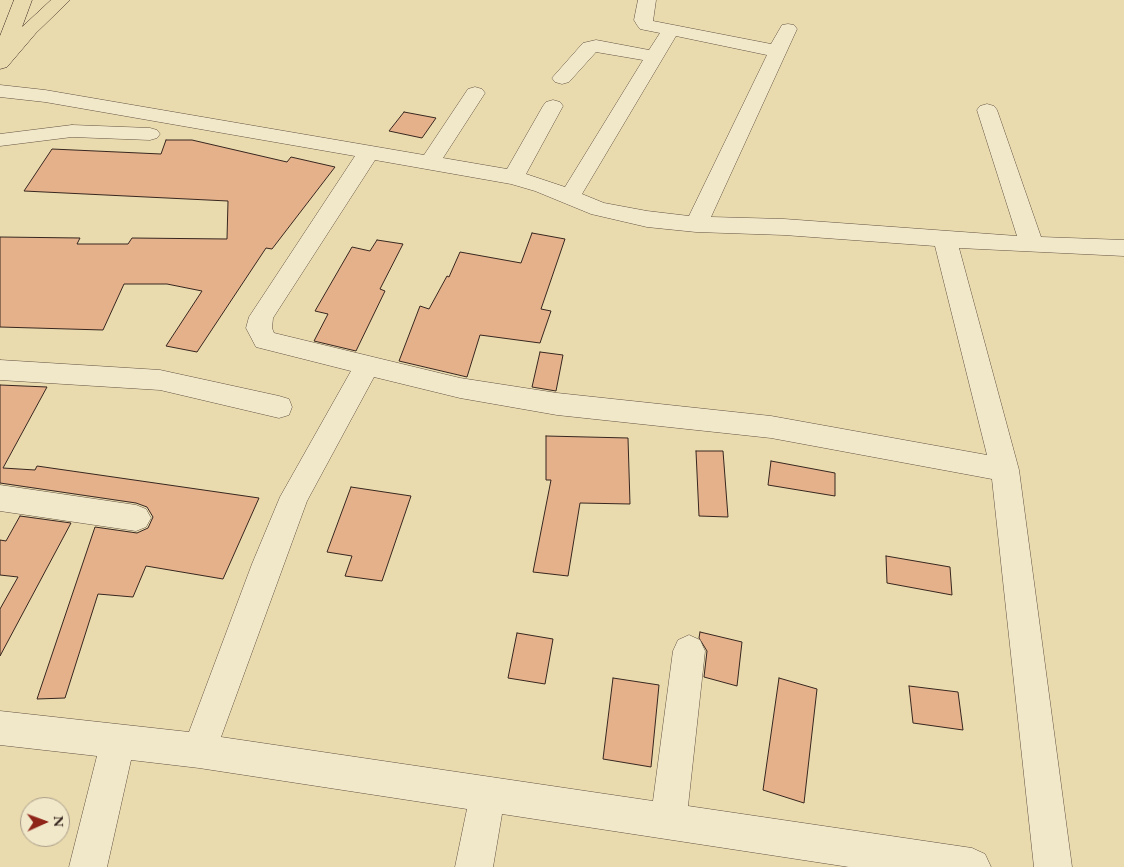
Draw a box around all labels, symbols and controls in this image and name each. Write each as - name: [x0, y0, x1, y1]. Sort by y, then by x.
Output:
- north arrow: [20, 797, 70, 847]
- text: N: [50, 816, 68, 827]

